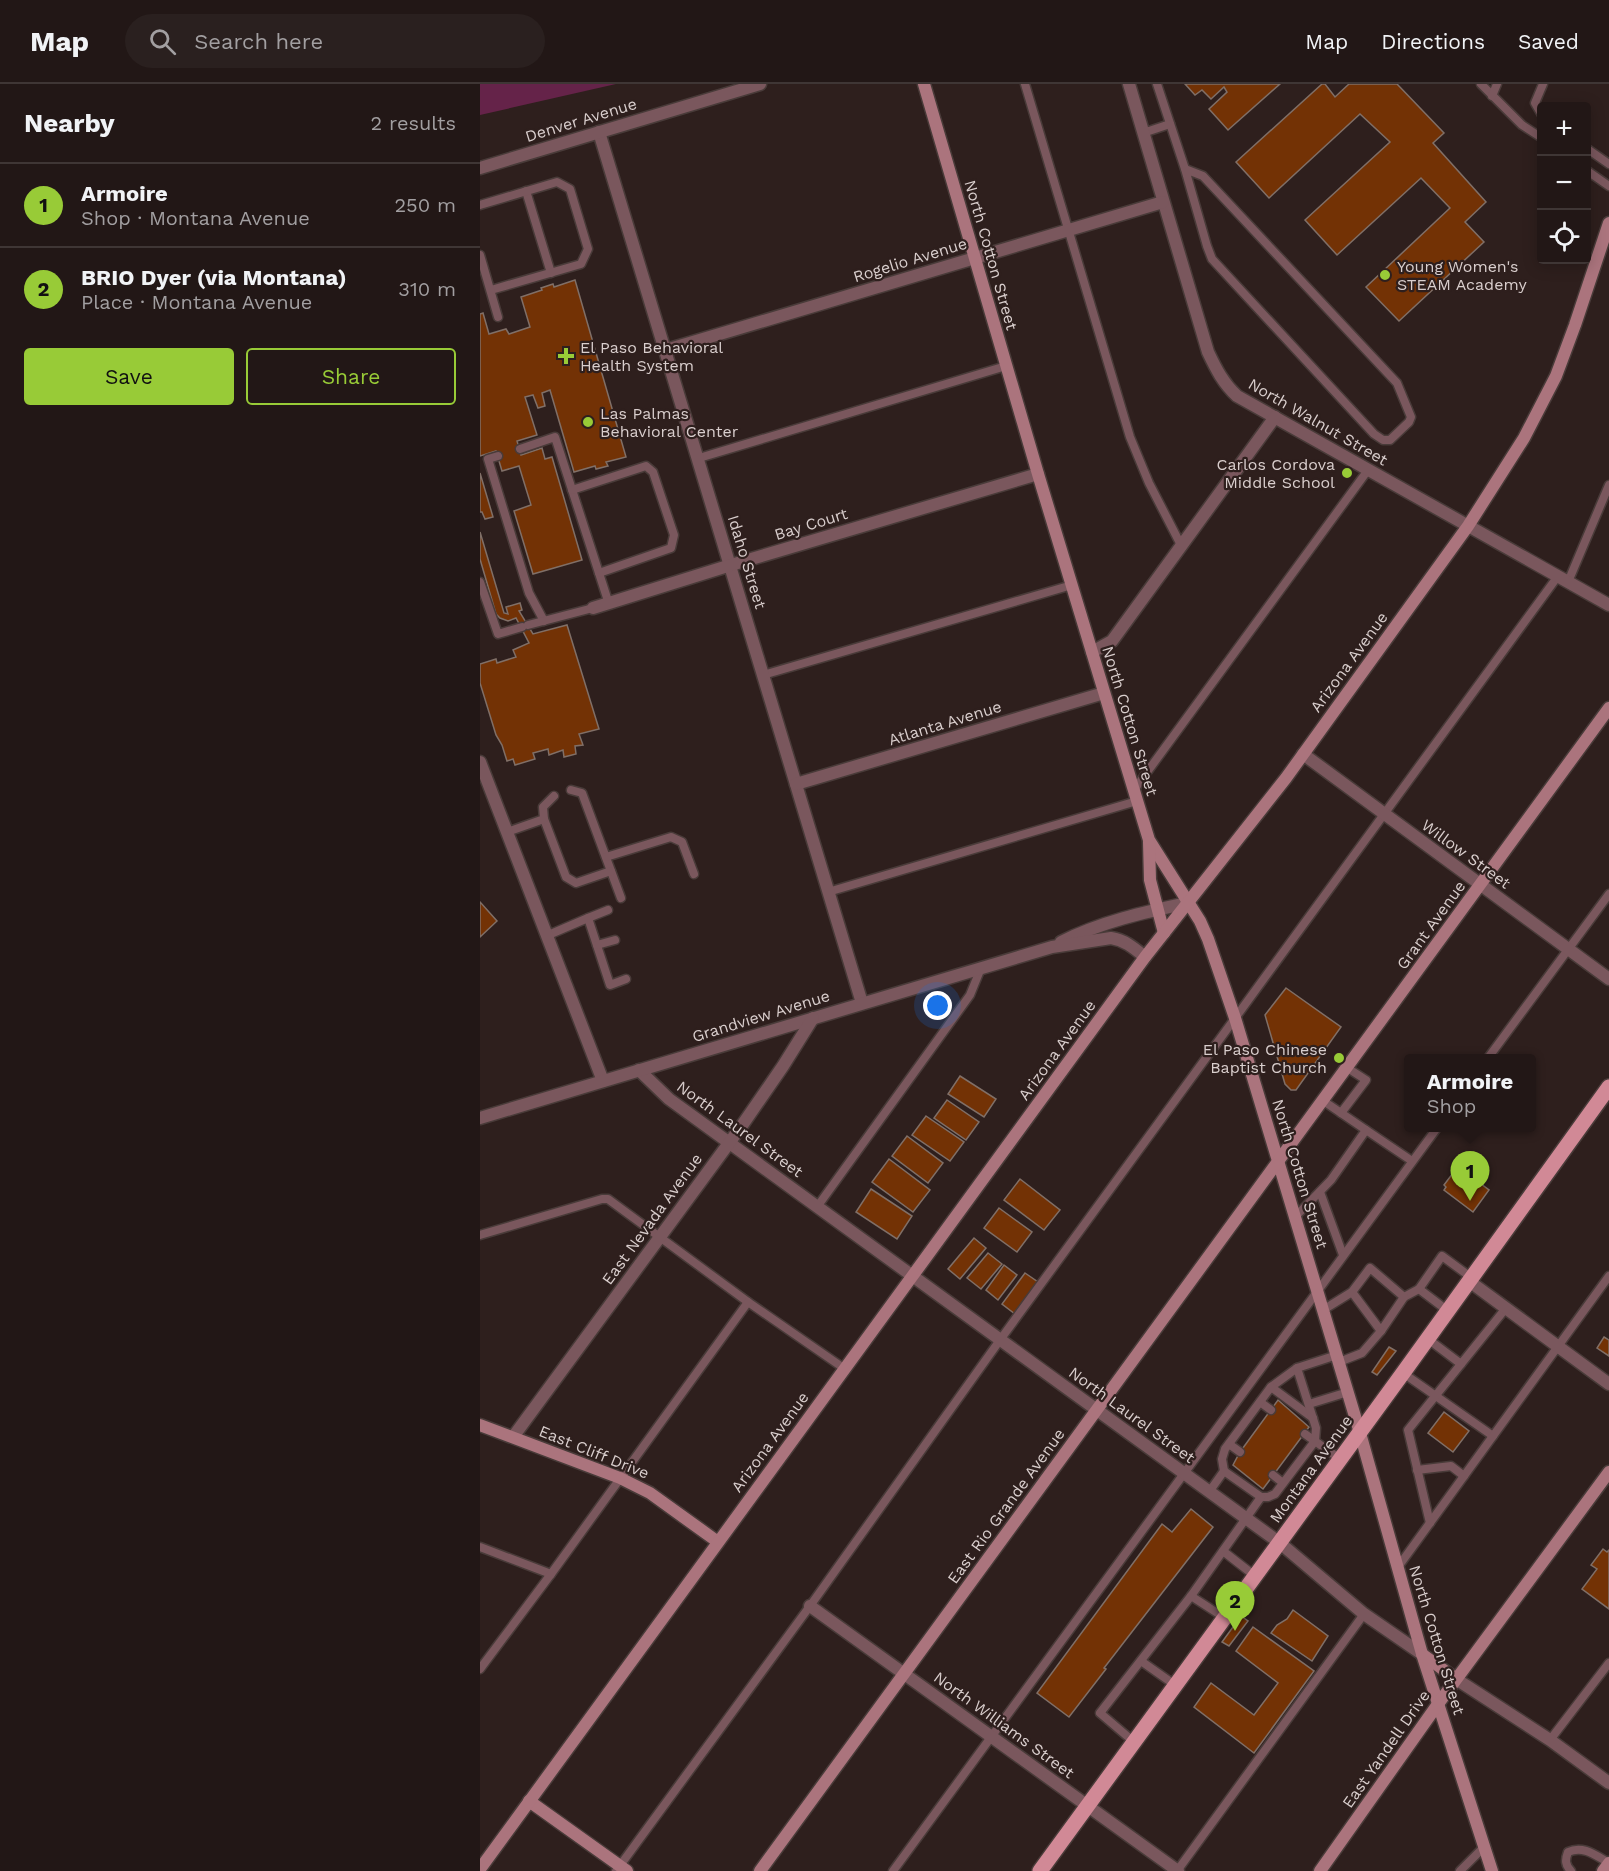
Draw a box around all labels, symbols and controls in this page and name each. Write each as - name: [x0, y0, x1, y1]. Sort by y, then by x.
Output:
- search box: [125, 14, 545, 68]
- text: Map: [30, 25, 89, 58]
- icon: search: [146, 25, 179, 58]
- text: Search here: [194, 29, 323, 54]
- text: Map: [1305, 29, 1348, 54]
- text: Directions: [1381, 29, 1485, 54]
- text: Saved: [1518, 29, 1579, 54]
- street label: Denver Avenue: [523, 94, 639, 146]
- map controls: [1537, 102, 1591, 264]
- button: +: [1537, 102, 1591, 156]
- text: Nearby: [24, 108, 115, 138]
- text: 2 results: [371, 111, 456, 135]
- button: −: [1537, 156, 1591, 210]
- street label: North Cotton Street: [960, 178, 1022, 333]
- text: Armoire: [81, 181, 168, 206]
- text: 1: [39, 193, 48, 217]
- text: 250 m: [394, 193, 456, 217]
- text: Shop · Montana Avenue: [81, 206, 310, 230]
- button: locate: [1537, 210, 1591, 264]
- street label: Rogelio Avenue: [851, 234, 969, 286]
- place label: Young Women's STEAM Academy: [1397, 257, 1527, 294]
- text: BRIO Dyer (via Montana): [81, 265, 347, 290]
- marker: Young Women's STEAM Academy: [1378, 268, 1392, 282]
- text: 2: [38, 277, 49, 301]
- text: 310 m: [398, 277, 456, 301]
- text: Place · Montana Avenue: [81, 290, 312, 314]
- place label: El Paso Behavioral Health System: [580, 338, 723, 375]
- marker: El Paso Behavioral Health System: [557, 347, 575, 365]
- button: Save: [24, 348, 234, 405]
- button: Share: [246, 348, 456, 405]
- street label: North Walnut Street: [1245, 374, 1391, 470]
- place label: Las Palmas Behavioral Center: [600, 404, 739, 441]
- marker: Las Palmas Behavioral Center: [581, 415, 595, 429]
- place label: Carlos Cordova Middle School: [1216, 455, 1335, 492]
- marker: Carlos Cordova Middle School: [1340, 466, 1354, 480]
- street label: Bay Court: [772, 504, 850, 544]
- street label: Idaho Street: [724, 513, 770, 611]
- street label: Arizona Avenue: [1306, 608, 1392, 716]
- street label: North Cotton Street: [1098, 644, 1162, 798]
- street label: Atlanta Avenue: [886, 697, 1004, 749]
- street label: Willow Street: [1418, 815, 1514, 893]
- street label: Grant Avenue: [1392, 877, 1470, 973]
- street label: Grandview Avenue: [690, 986, 832, 1046]
- your location: [923, 991, 952, 1020]
- street label: Arizona Avenue: [1014, 996, 1100, 1104]
- place label: El Paso Chinese Baptist Church: [1203, 1040, 1327, 1077]
- marker: El Paso Chinese Baptist Church: [1332, 1051, 1346, 1065]
- popup: [1404, 1054, 1536, 1132]
- text: Armoire: [1427, 1069, 1513, 1094]
- street label: North Laurel Street: [673, 1077, 807, 1181]
- text: Shop: [1427, 1094, 1476, 1118]
- street label: North Cotton Street: [1268, 1097, 1332, 1251]
- street label: East Nevada Avenue: [598, 1150, 706, 1288]
- pin: 1: [1450, 1152, 1490, 1201]
- street label: North Laurel Street: [1065, 1363, 1199, 1467]
- street label: Arizona Avenue: [727, 1388, 813, 1496]
- street label: Montana Avenue: [1265, 1411, 1357, 1527]
- street label: East Cliff Drive: [536, 1421, 652, 1483]
- street label: East Rio Grande Avenue: [943, 1425, 1069, 1587]
- street label: North Cotton Street: [1405, 1563, 1469, 1717]
- pin: 2: [1216, 1582, 1254, 1631]
- street label: North Williams Street: [930, 1668, 1078, 1783]
- street label: East Yandell Drive: [1338, 1686, 1434, 1812]

